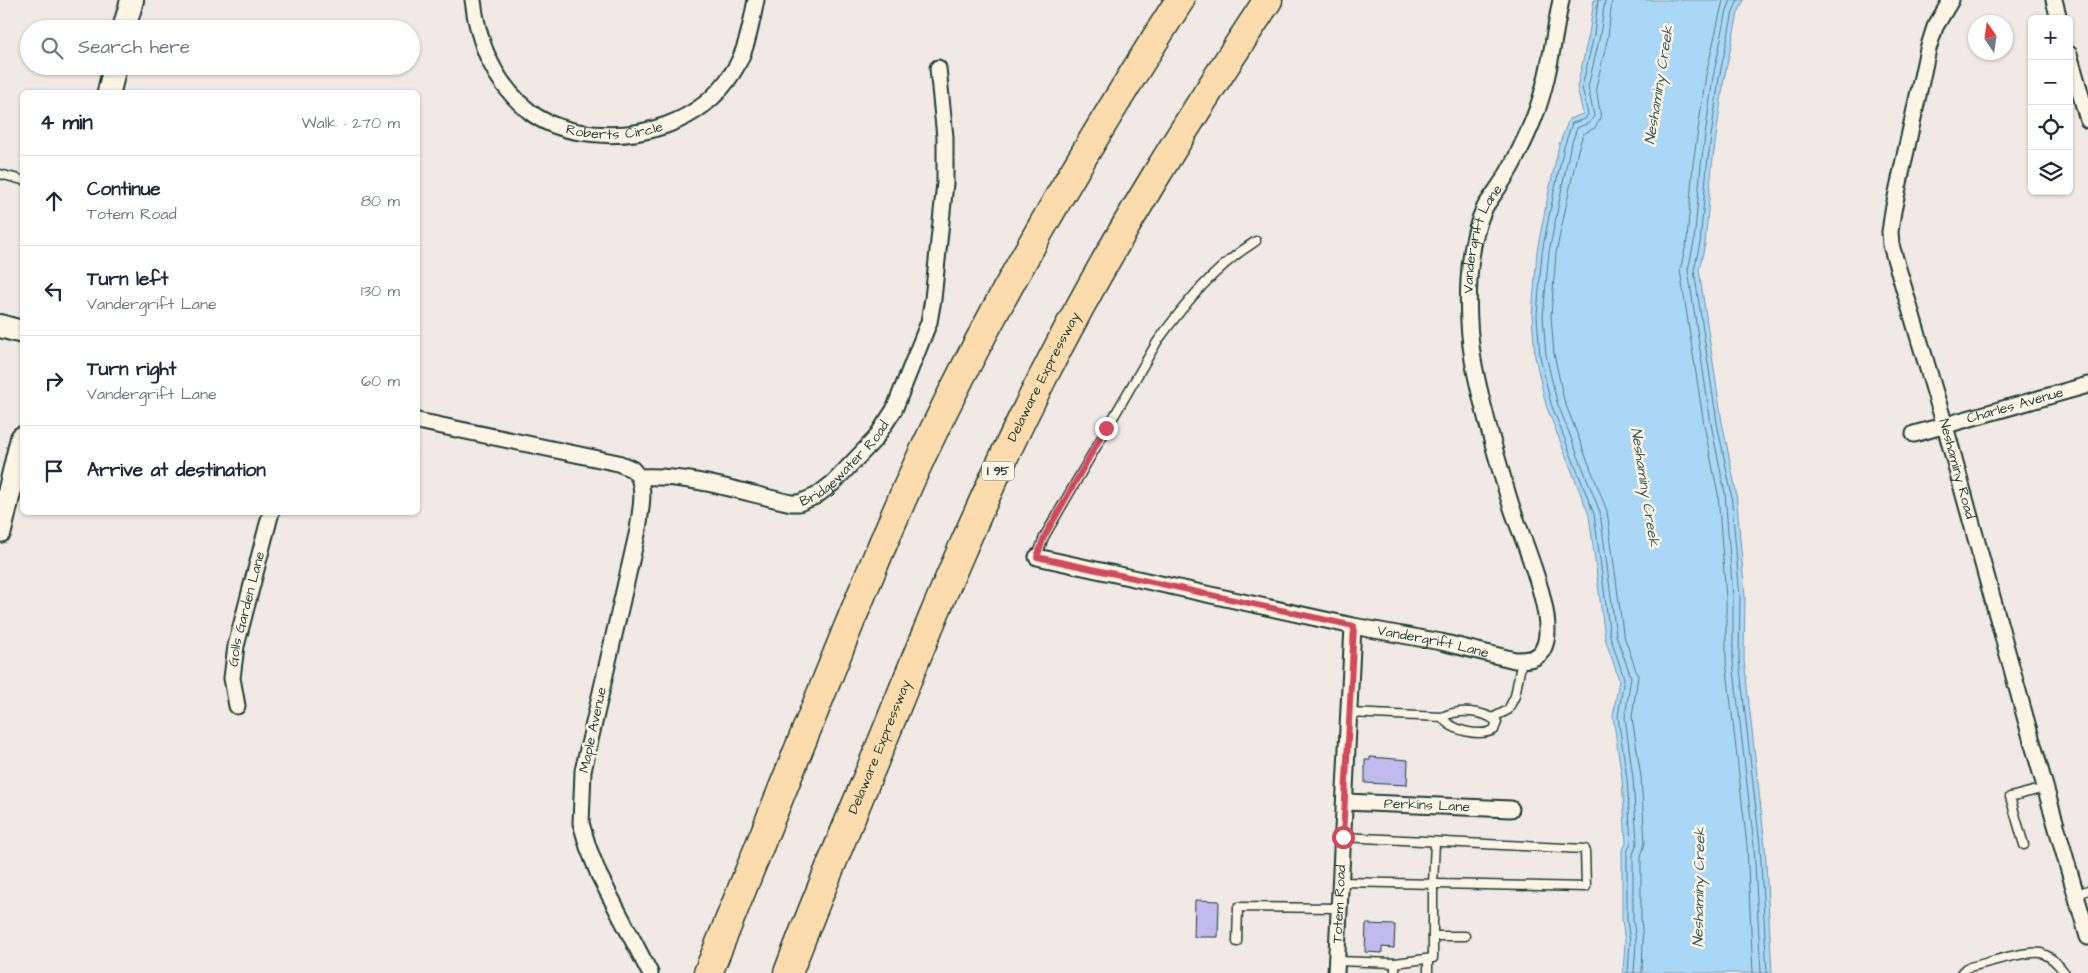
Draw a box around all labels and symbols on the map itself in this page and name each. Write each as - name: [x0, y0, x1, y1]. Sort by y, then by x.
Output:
- north arrow: [1968, 15, 2013, 60]
- water label: Neshaminy Creek: [1639, 23, 1680, 146]
- street label: Roberts Circle: [564, 117, 666, 145]
- street label: Vandergrift Lane: [1458, 181, 1508, 294]
- street label: Delaware Expressway: [1002, 308, 1086, 445]
- street label: Charles Avenue: [1964, 382, 2066, 429]
- street label: Bridgewater Road: [797, 417, 894, 512]
- route end: [1095, 417, 1118, 440]
- street label: Neshaminy Road: [1933, 417, 1980, 521]
- water label: Neshaminy Creek: [1624, 426, 1665, 549]
- road number: I 95: [982, 462, 1014, 481]
- street label: Golls Garden Lane: [224, 549, 270, 668]
- street label: Vandergrift Lane: [1376, 621, 1491, 663]
- street label: Delaware Expressway: [843, 676, 916, 817]
- street label: Maple Avenue: [574, 685, 612, 775]
- street label: Perkins Lane: [1384, 794, 1471, 817]
- route start: [1332, 826, 1355, 849]
- water label: Neshaminy Creek: [1687, 826, 1712, 947]
- street label: Totem Road: [1327, 864, 1351, 944]

